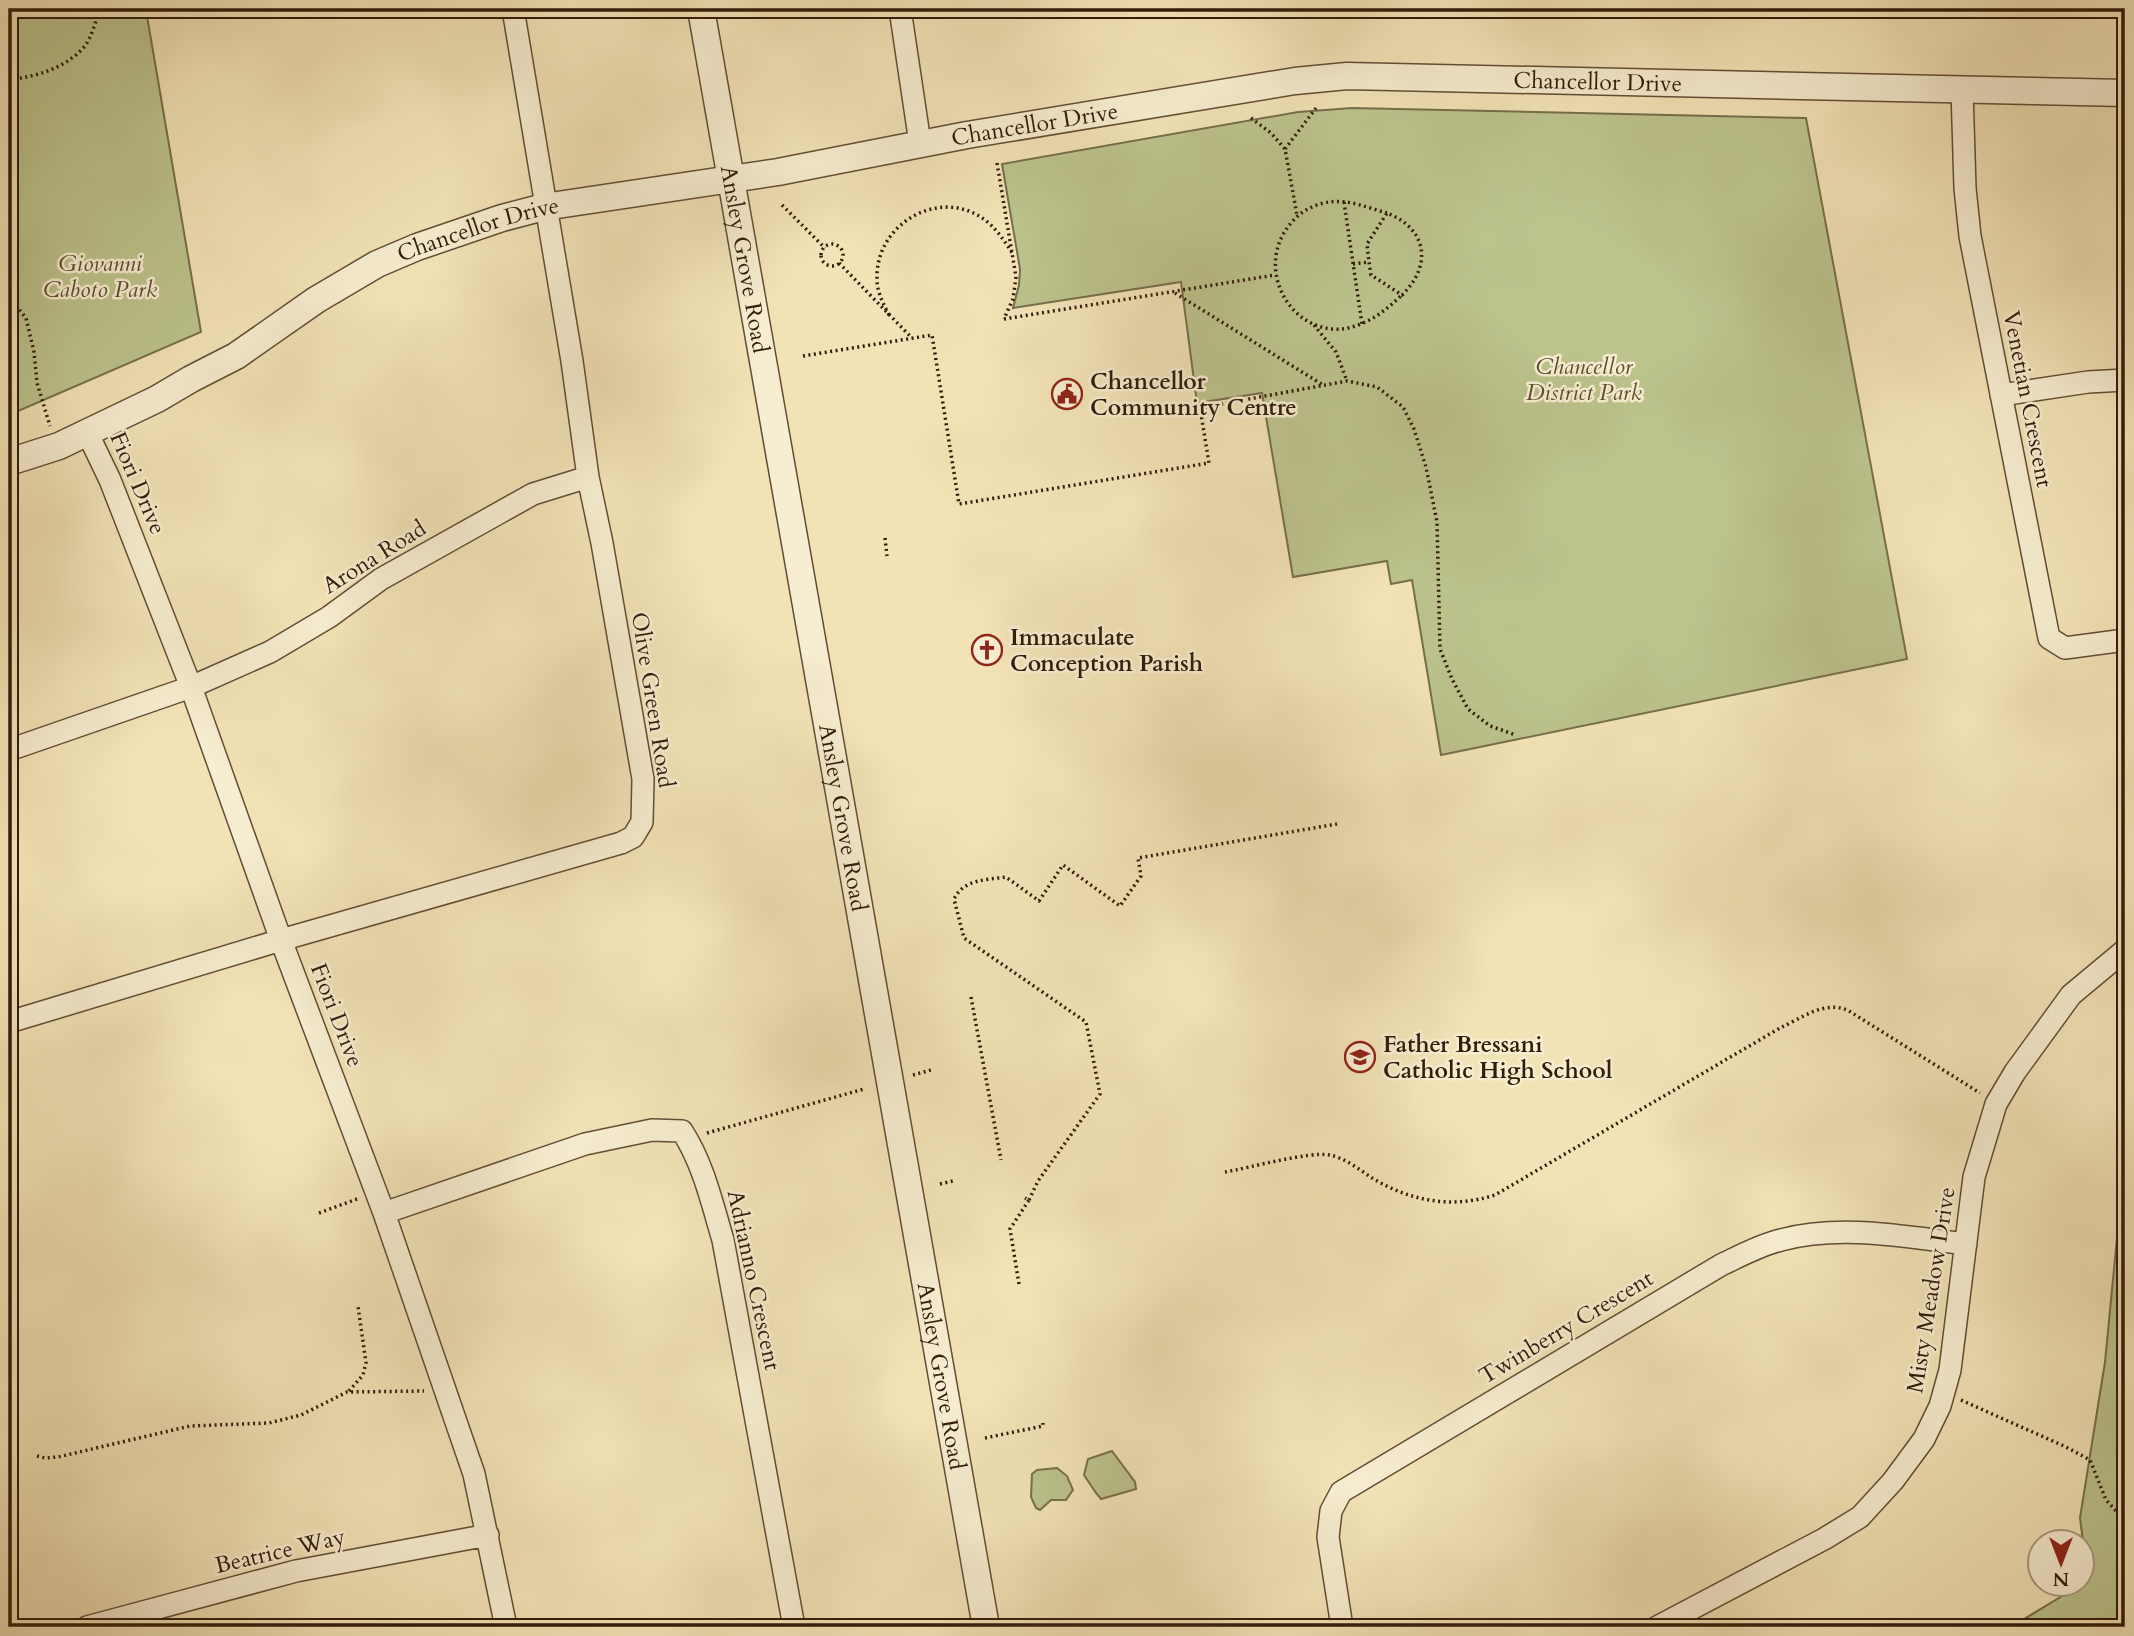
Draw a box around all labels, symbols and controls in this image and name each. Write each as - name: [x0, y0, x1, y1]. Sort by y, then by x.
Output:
- street label: Chancellor Drive: [1513, 64, 1682, 99]
- street label: Chancellor Drive: [948, 95, 1120, 153]
- street label: Ansley Grove Road: [713, 163, 777, 356]
- street label: Chancellor Drive: [392, 189, 561, 269]
- park label: Giovanni Caboto Park: [43, 248, 158, 305]
- street label: Venetian Crescent: [1996, 308, 2060, 490]
- park label: Chancellor District Park: [1526, 351, 1643, 408]
- place label: Chancellor Community Centre: [1090, 366, 1297, 423]
- public building icon: Chancellor Community Centre: [1050, 377, 1084, 411]
- street label: Fiori Drive: [103, 427, 173, 539]
- street label: Arona Road: [316, 512, 432, 601]
- street label: Olive Green Road: [624, 610, 682, 791]
- place label: Immaculate Conception Parish: [1010, 622, 1203, 679]
- church icon: Immaculate Conception Parish: [970, 633, 1004, 667]
- street label: Ansley Grove Road: [812, 721, 875, 914]
- street label: Fiori Drive: [303, 959, 371, 1071]
- place label: Father Bressani Catholic High School: [1383, 1029, 1613, 1086]
- school or university icon: Father Bressani Catholic High School: [1343, 1040, 1377, 1074]
- street label: Misty Meadow Drive: [1899, 1185, 1963, 1395]
- street label: Adrianno Crescent: [720, 1187, 788, 1373]
- street label: Twinberry Crescent: [1473, 1263, 1659, 1391]
- street label: Ansley Grove Road: [910, 1280, 974, 1473]
- street label: Beatrice Way: [212, 1521, 348, 1581]
- north arrow: [2025, 1528, 2096, 1598]
- text: N: [2052, 1566, 2069, 1592]

